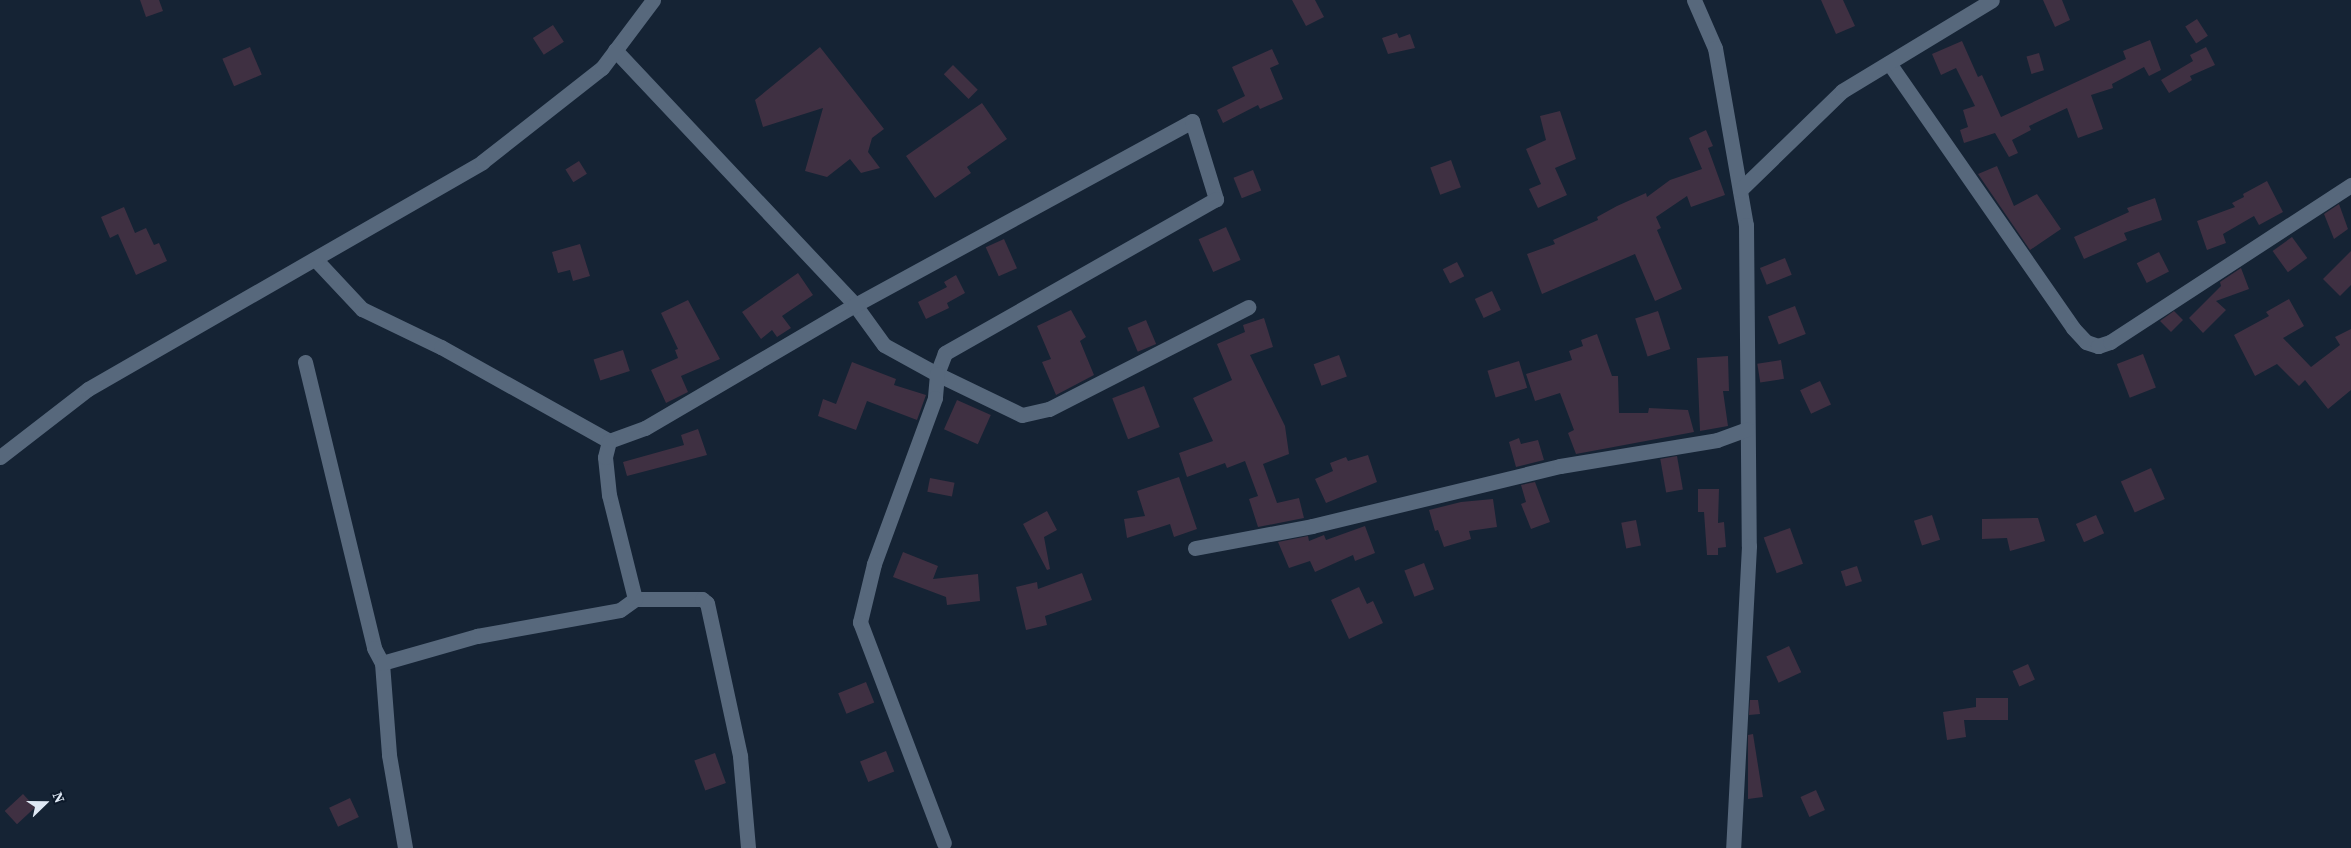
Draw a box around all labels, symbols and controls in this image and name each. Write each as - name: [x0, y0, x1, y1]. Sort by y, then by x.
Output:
- north arrow: [20, 778, 70, 828]
- text: N: [48, 789, 70, 806]

